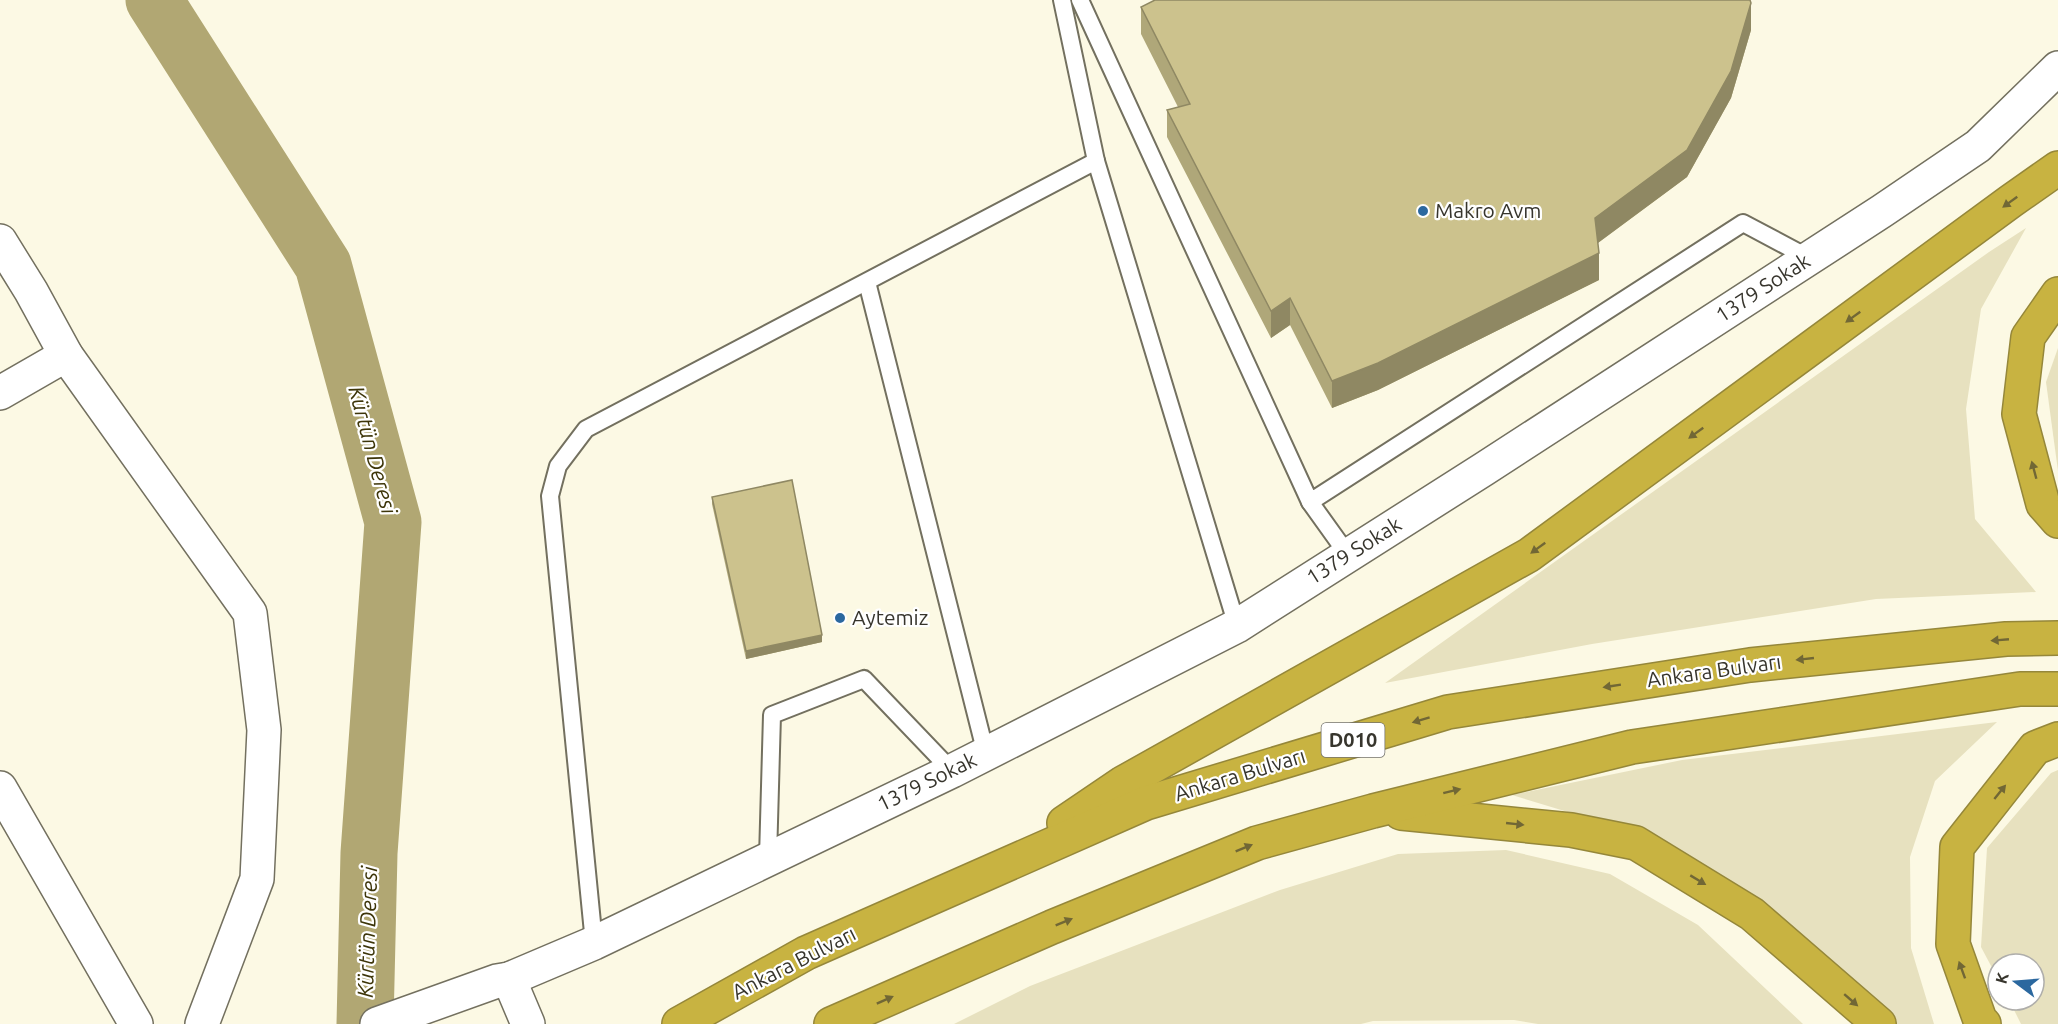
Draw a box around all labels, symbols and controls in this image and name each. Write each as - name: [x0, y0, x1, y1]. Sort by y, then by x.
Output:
- one-way arrow: [2002, 196, 2018, 208]
- place label: Makro Avm: [1435, 198, 1541, 222]
- marker: Makro Avm: [1416, 204, 1430, 218]
- street label: 1379 Sokak: [1711, 248, 1814, 326]
- one-way arrow: [1845, 311, 1861, 323]
- water label: Kürtün Deresi: [344, 383, 403, 518]
- one-way arrow: [1688, 426, 1703, 438]
- one-way arrow: [2028, 461, 2038, 479]
- street label: 1379 Sokak: [1302, 511, 1406, 589]
- one-way arrow: [1531, 542, 1547, 554]
- place label: Aytemiz: [852, 605, 928, 629]
- marker: Aytemiz: [833, 611, 847, 625]
- one-way arrow: [1990, 635, 2009, 645]
- street label: Ankara Bulvarı: [1645, 649, 1783, 691]
- one-way arrow: [1796, 654, 1815, 664]
- one-way arrow: [1603, 682, 1622, 691]
- one-way arrow: [1412, 716, 1430, 725]
- road number: D010: [1322, 723, 1384, 757]
- street label: Ankara Bulvarı: [1171, 743, 1308, 805]
- street label: 1379 Sokak: [873, 747, 980, 815]
- one-way arrow: [1993, 784, 2006, 800]
- one-way arrow: [1443, 786, 1461, 796]
- one-way arrow: [1505, 819, 1524, 828]
- one-way arrow: [1235, 843, 1253, 852]
- water label: Kürtün Deresi: [352, 864, 381, 998]
- one-way arrow: [1690, 875, 1706, 886]
- one-way arrow: [1055, 917, 1073, 927]
- street label: Ankara Bulvarı: [728, 921, 859, 1004]
- north arrow: [1986, 952, 2046, 1012]
- one-way arrow: [1957, 961, 1967, 979]
- text: K: [1991, 970, 2012, 985]
- one-way arrow: [1843, 993, 1858, 1006]
- one-way arrow: [876, 995, 894, 1005]

